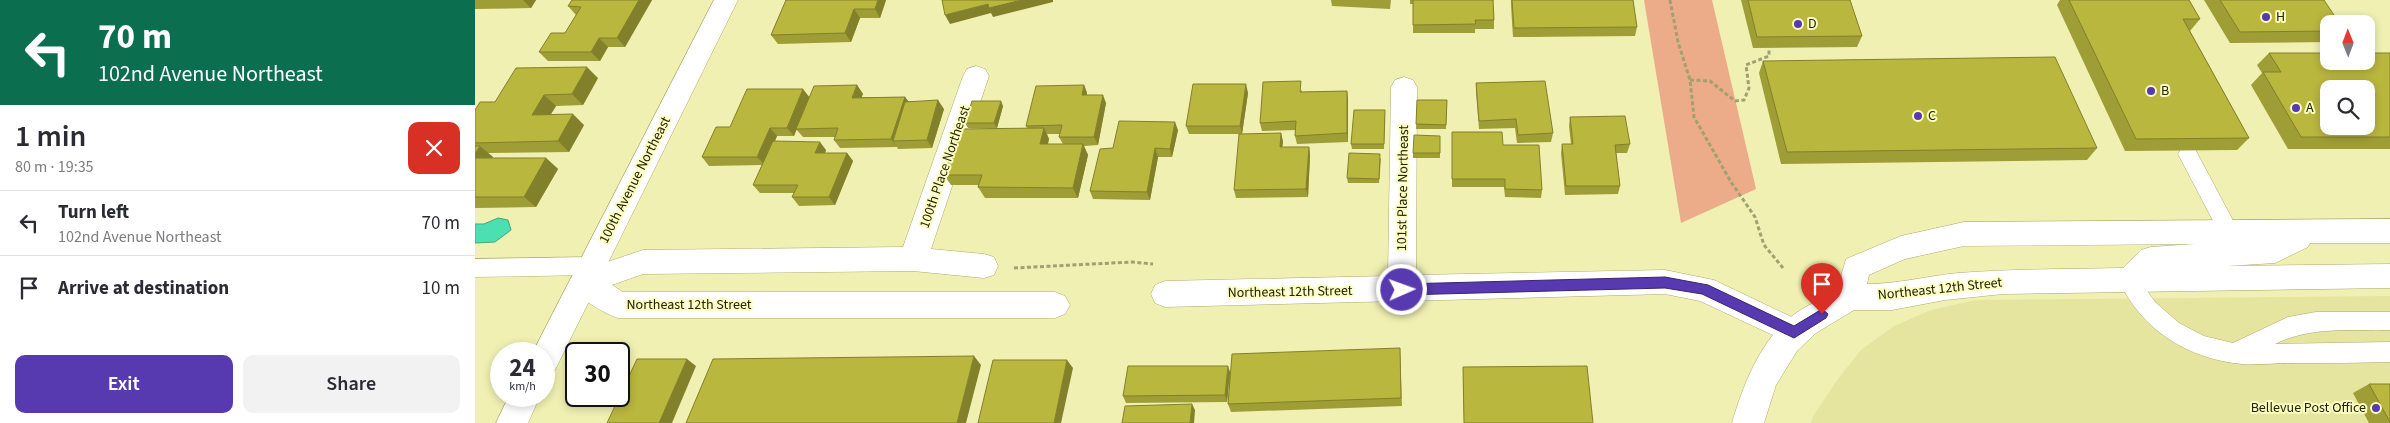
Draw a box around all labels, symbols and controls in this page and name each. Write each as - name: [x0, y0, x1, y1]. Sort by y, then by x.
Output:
- place label: H: [2276, 7, 2285, 27]
- marker: H: [2260, 11, 2272, 23]
- text: 70 m: [98, 12, 172, 62]
- place label: D: [1808, 14, 1817, 34]
- north arrow: [2320, 15, 2375, 70]
- map controls: [2320, 15, 2375, 135]
- marker: D: [1792, 18, 1804, 30]
- icon: left: [15, 20, 80, 85]
- text: 102nd Avenue Northeast: [98, 58, 323, 90]
- button: search: [2320, 80, 2375, 135]
- place label: B: [2161, 81, 2169, 101]
- marker: B: [2145, 85, 2157, 97]
- place label: A: [2306, 98, 2314, 118]
- marker: A: [2290, 102, 2302, 114]
- street label: 100th Place Northeast: [915, 103, 975, 231]
- place label: C: [1928, 106, 1936, 126]
- marker: C: [1912, 110, 1924, 122]
- street label: 100th Avenue Northeast: [594, 113, 676, 247]
- text: 1 min: [15, 115, 86, 158]
- button: close: [408, 122, 460, 174]
- street label: 101st Place Northeast: [1392, 124, 1414, 251]
- text: 80 m · 19:35: [15, 156, 94, 178]
- text: Turn left: [58, 199, 129, 226]
- icon: left: [15, 209, 43, 237]
- text: 70 m: [422, 210, 460, 237]
- text: 102nd Avenue Northeast: [58, 226, 221, 248]
- position arrow: [1375, 263, 1427, 315]
- pin: [1801, 263, 1843, 314]
- icon: arrive: [1808, 270, 1836, 298]
- street label: Northeast 12th Street: [1877, 272, 2003, 305]
- icon: arrive: [15, 274, 43, 302]
- text: Arrive at destination: [58, 275, 229, 302]
- text: 10 m: [422, 275, 460, 302]
- street label: Northeast 12th Street: [1227, 281, 1353, 303]
- street label: Northeast 12th Street: [627, 295, 752, 315]
- speed limit sign: 30: [565, 342, 630, 407]
- text: 24: [509, 350, 536, 386]
- button: Exit: [15, 355, 233, 413]
- button: Share: [243, 355, 460, 413]
- text: km/h: [509, 378, 536, 395]
- place label: Bellevue Post Office: [2251, 398, 2366, 418]
- marker: Bellevue Post Office: [2370, 402, 2382, 414]

